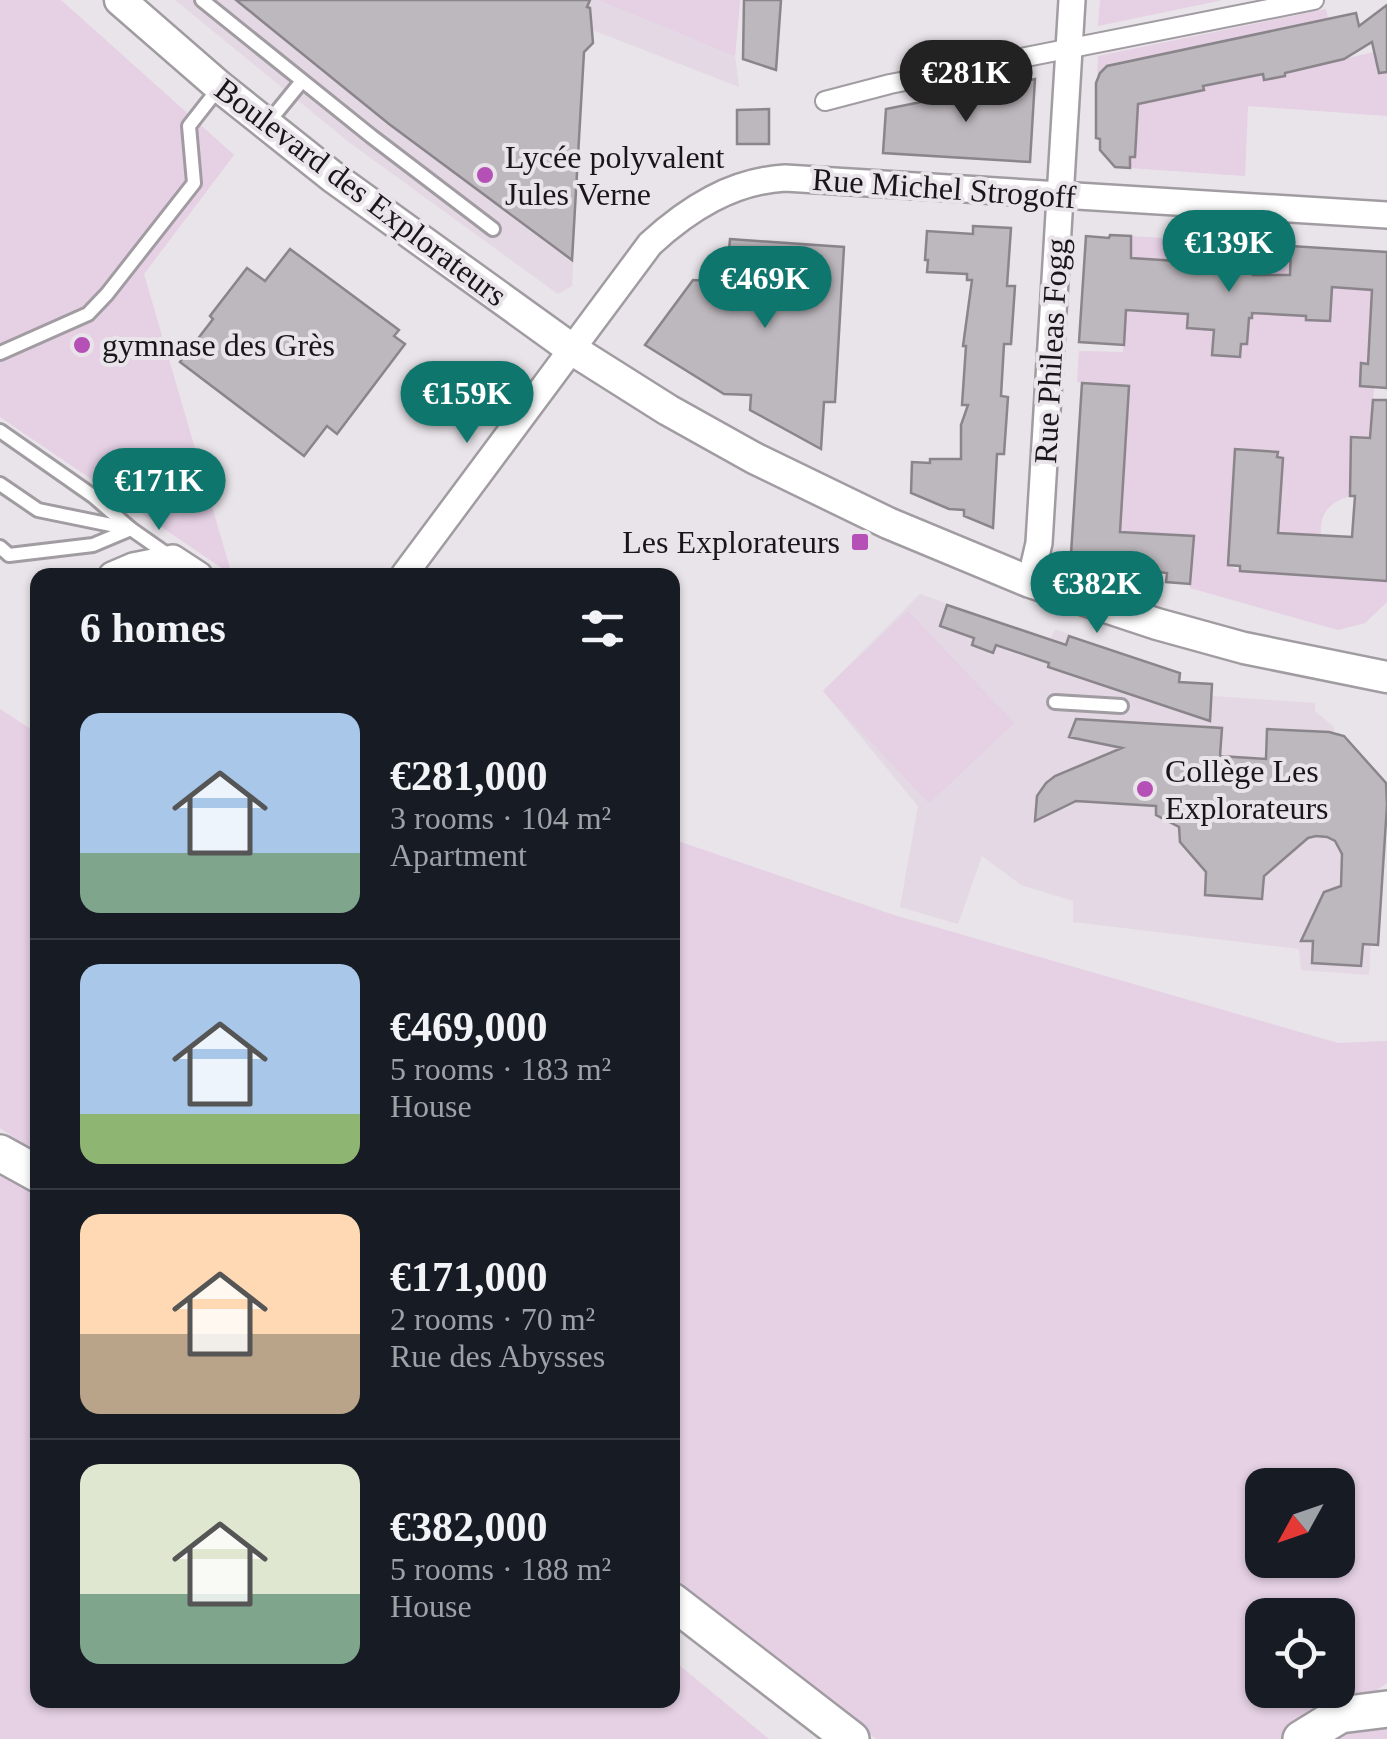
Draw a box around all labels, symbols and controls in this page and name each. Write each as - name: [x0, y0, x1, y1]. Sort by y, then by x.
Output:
- pin: €281K: [896, 40, 1036, 125]
- text: €281K: [922, 54, 1010, 90]
- street label: Boulevard des Explorateurs: [208, 71, 514, 313]
- place label: Lycée polyvalent Jules Verne: [505, 139, 725, 212]
- street label: Rue Michel Strogoff: [811, 161, 1077, 215]
- marker: Lycée polyvalent Jules Verne: [474, 164, 496, 186]
- pin: €139K: [1159, 210, 1299, 295]
- text: €139K: [1185, 224, 1273, 260]
- street label: Rue Phileas Fogg: [1027, 237, 1075, 465]
- pin: €469K: [695, 246, 835, 331]
- text: €469K: [721, 260, 809, 296]
- place label: gymnase des Grès: [102, 327, 335, 363]
- marker: gymnase des Grès: [71, 334, 93, 356]
- pin: €159K: [397, 361, 537, 446]
- text: €159K: [423, 375, 511, 411]
- pin: €171K: [89, 448, 229, 533]
- text: €171K: [115, 462, 203, 498]
- place label: Les Explorateurs: [622, 524, 840, 560]
- marker: Les Explorateurs: [849, 531, 871, 553]
- pin: €382K: [1027, 551, 1167, 636]
- text: €382K: [1053, 565, 1141, 601]
- icon: filters: [575, 601, 630, 656]
- text: 6 homes: [80, 605, 226, 651]
- icon: home: [160, 753, 280, 873]
- text: €281,000: [390, 753, 548, 799]
- place label: Collège Les Explorateurs: [1165, 753, 1329, 826]
- marker: Collège Les Explorateurs: [1134, 778, 1156, 800]
- text: 3 rooms · 104 m²: [390, 800, 611, 836]
- text: Apartment: [390, 837, 527, 873]
- icon: home: [160, 1004, 280, 1124]
- text: €469,000: [390, 1004, 548, 1050]
- text: 5 rooms · 183 m²: [390, 1051, 611, 1087]
- text: House: [390, 1088, 472, 1124]
- icon: home: [160, 1254, 280, 1374]
- text: €171,000: [390, 1254, 548, 1300]
- text: 2 rooms · 70 m²: [390, 1301, 595, 1337]
- text: Rue des Abysses: [390, 1338, 605, 1374]
- north arrow: [1245, 1468, 1355, 1578]
- map controls: [1245, 1468, 1355, 1708]
- icon: home: [160, 1504, 280, 1624]
- text: €382,000: [390, 1504, 548, 1550]
- text: 5 rooms · 188 m²: [390, 1551, 611, 1587]
- text: House: [390, 1588, 472, 1624]
- button: locate: [1245, 1598, 1355, 1708]

